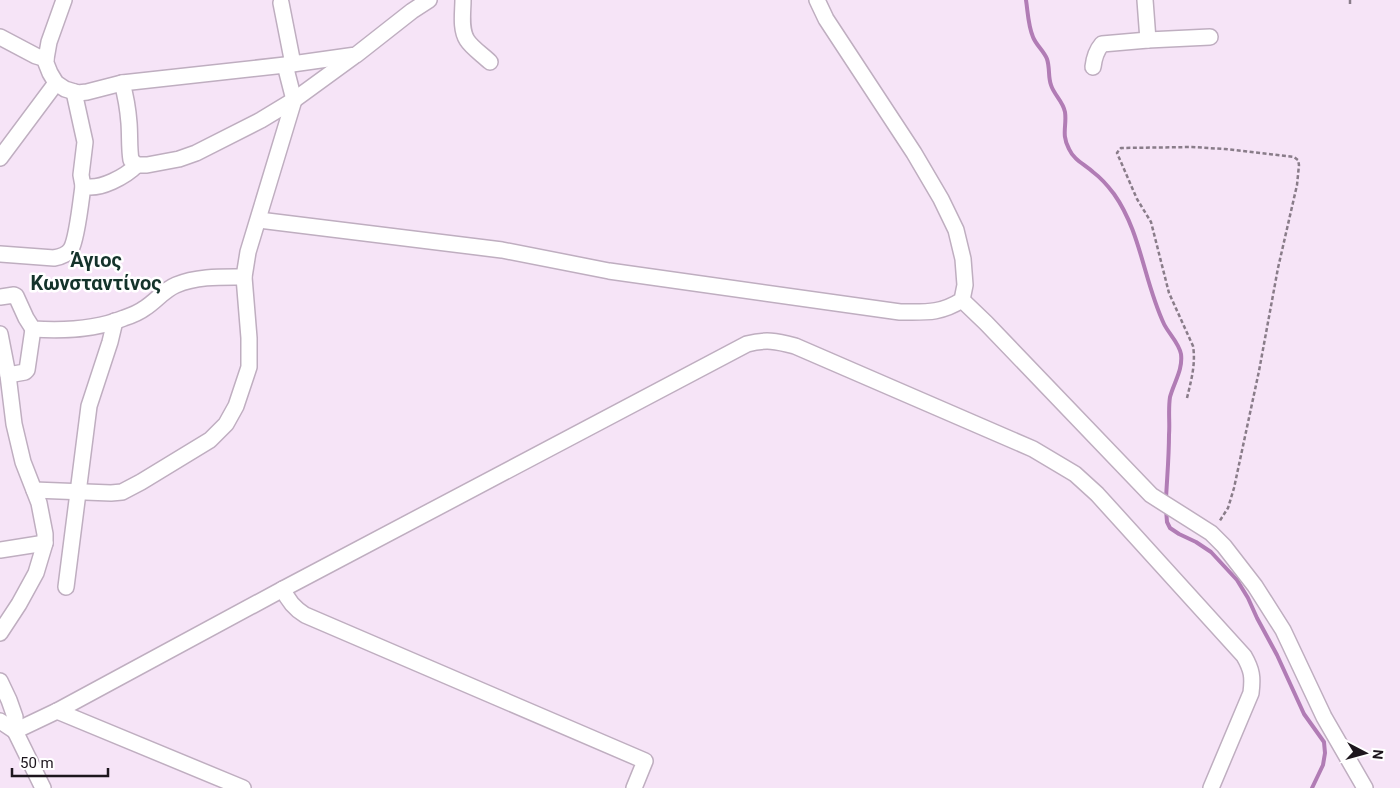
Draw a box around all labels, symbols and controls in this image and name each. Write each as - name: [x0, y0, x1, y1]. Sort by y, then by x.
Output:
- district label: Άγιος Κωνσταντίνος: [30, 248, 162, 295]
- north arrow: [1340, 728, 1390, 778]
- scale bar: [12, 746, 109, 778]
- text: N: [1369, 749, 1386, 760]
- text: 50 m: [20, 754, 54, 772]

